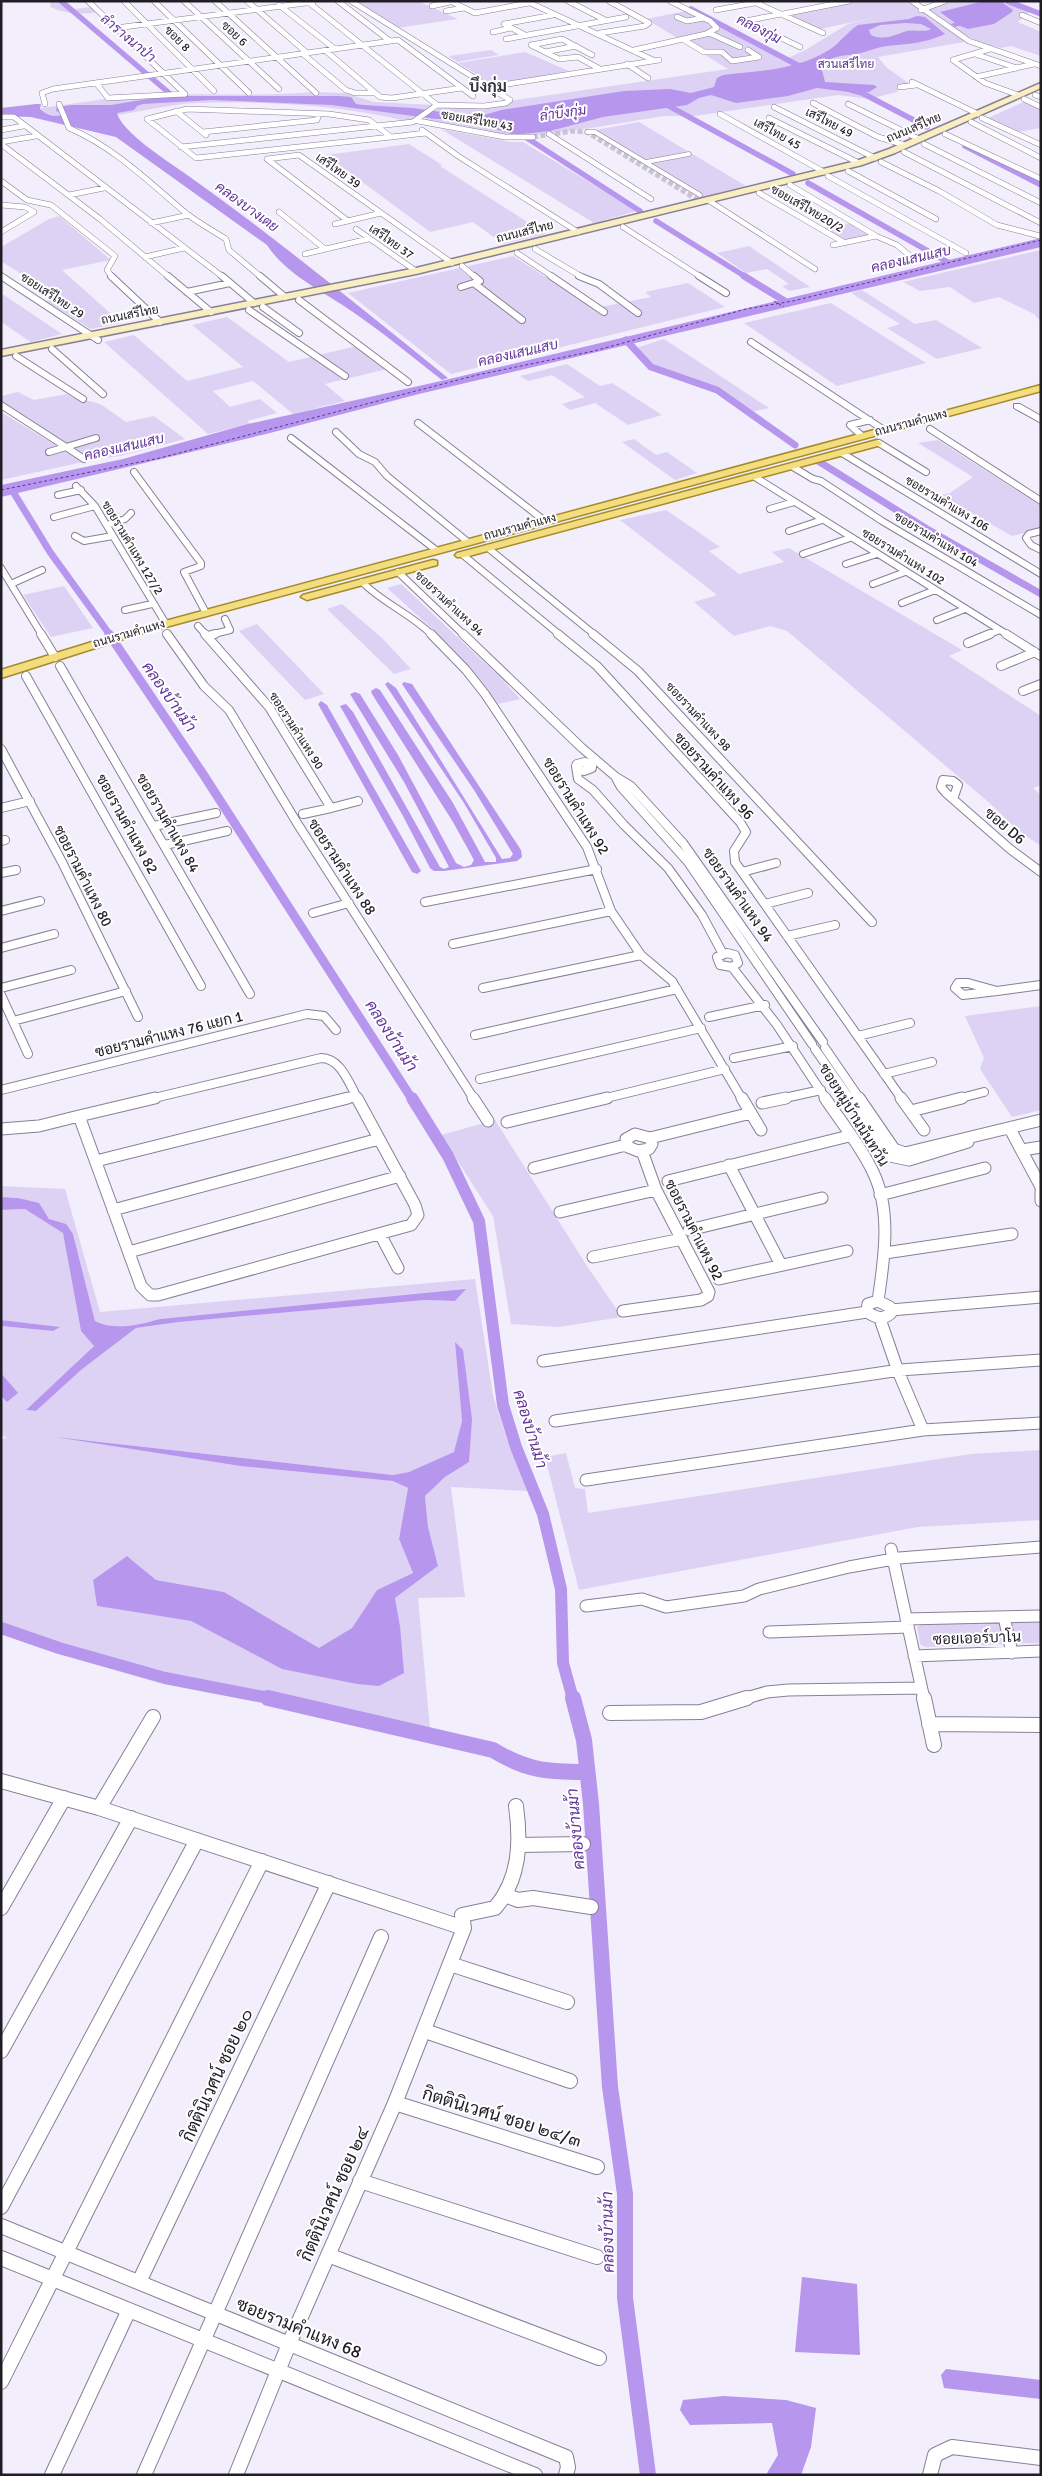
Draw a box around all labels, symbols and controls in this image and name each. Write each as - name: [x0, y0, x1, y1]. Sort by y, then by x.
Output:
- water label: ลำรางนาป่า: [97, 10, 159, 66]
- water label: คลองกุ่ม: [733, 11, 785, 48]
- street label: ซอย 6: [218, 18, 250, 50]
- street label: ซอย 8: [161, 23, 193, 55]
- park label: สวนเสรีไทย: [818, 56, 874, 72]
- district label: บึงกุ่ม: [469, 76, 507, 98]
- water label: ลำบึงกุ่ม: [539, 101, 588, 126]
- street label: เสรีไทย 49: [803, 104, 856, 141]
- street label: ซอยเสรีไทย 43: [440, 106, 514, 135]
- street label: ถนนเสรีไทย: [884, 109, 944, 146]
- street label: เสรีไทย 45: [751, 114, 804, 153]
- street label: เสรีไทย 39: [313, 149, 364, 192]
- water label: คลองบางเตย: [212, 178, 282, 236]
- street label: ซอยเสรีไทย20/2: [768, 181, 847, 236]
- street label: ถนนเสรีไทย: [495, 217, 555, 246]
- street label: เสรีไทย 37: [366, 220, 417, 263]
- water label: คลองแสนแสบ: [869, 242, 953, 276]
- street label: ซอยเสรีไทย 29: [17, 269, 87, 322]
- street label: ถนนเสรีไทย: [100, 301, 160, 328]
- water label: คลองแสนแสบ: [476, 336, 560, 370]
- street label: ถนนรามคำแหง: [873, 406, 949, 440]
- water label: คลองแสนแสบ: [82, 430, 166, 464]
- street label: ซอยรามคําแหง 106: [902, 473, 992, 535]
- street label: ซอยรามคำแหง 127/2: [98, 498, 166, 598]
- street label: ซอยรามคําแหง 104: [891, 509, 981, 571]
- street label: ถนนรามคำแหง: [482, 510, 558, 544]
- street label: ซอยรามคําแหง 102: [859, 525, 947, 589]
- street label: ซอยรามคําแหง 94: [411, 568, 487, 640]
- street label: ถนนรามคำแหง: [91, 617, 167, 651]
- water label: คลองบ้านม้า: [137, 657, 202, 736]
- street label: ซอยรามคําแหง 98: [662, 679, 734, 755]
- street label: ซอยรามคำแหง 90: [265, 690, 327, 772]
- street label: ซอยรามคําแหง 96: [670, 729, 758, 823]
- street label: ซอยรามคําแหง 92: [539, 754, 613, 858]
- street label: ซอยรามคำแหง 84: [132, 770, 204, 876]
- street label: ซอยรามคำแหง 82: [92, 771, 162, 877]
- street label: ซอย D6: [981, 804, 1029, 848]
- street label: ซอยรามคำแหง 88: [304, 815, 380, 919]
- street label: ซอยรามคำแหง 80: [50, 822, 116, 930]
- street label: ซอยรามคําแหง 94: [699, 844, 777, 946]
- water label: คลองบ้านม้า: [360, 995, 423, 1076]
- street label: ซอยรามคำแหง 76 แยก 1: [93, 1007, 245, 1061]
- street label: ซอยหมู่บ้านนันทวัน: [814, 1060, 894, 1170]
- street label: ซอยรามคําแหง 92: [661, 1176, 727, 1284]
- water label: คลองบ้านม้า: [509, 1387, 553, 1471]
- street label: ซอยเออร์บาโน: [933, 1626, 1021, 1649]
- water label: คลองบ้านม้า: [560, 1787, 590, 1871]
- street label: กิตตินิเวศน์ ซอย ๒๐: [175, 2004, 258, 2145]
- street label: กิตตินิเวศน์ ซอย ๒๔/๓: [420, 2080, 585, 2152]
- street label: กิตตินิเวศน์ ซอย ๒๔: [293, 2122, 374, 2265]
- water label: คลองบ้านม้า: [595, 2191, 619, 2273]
- street label: ซอยรามคำแหง 68: [233, 2293, 365, 2363]

